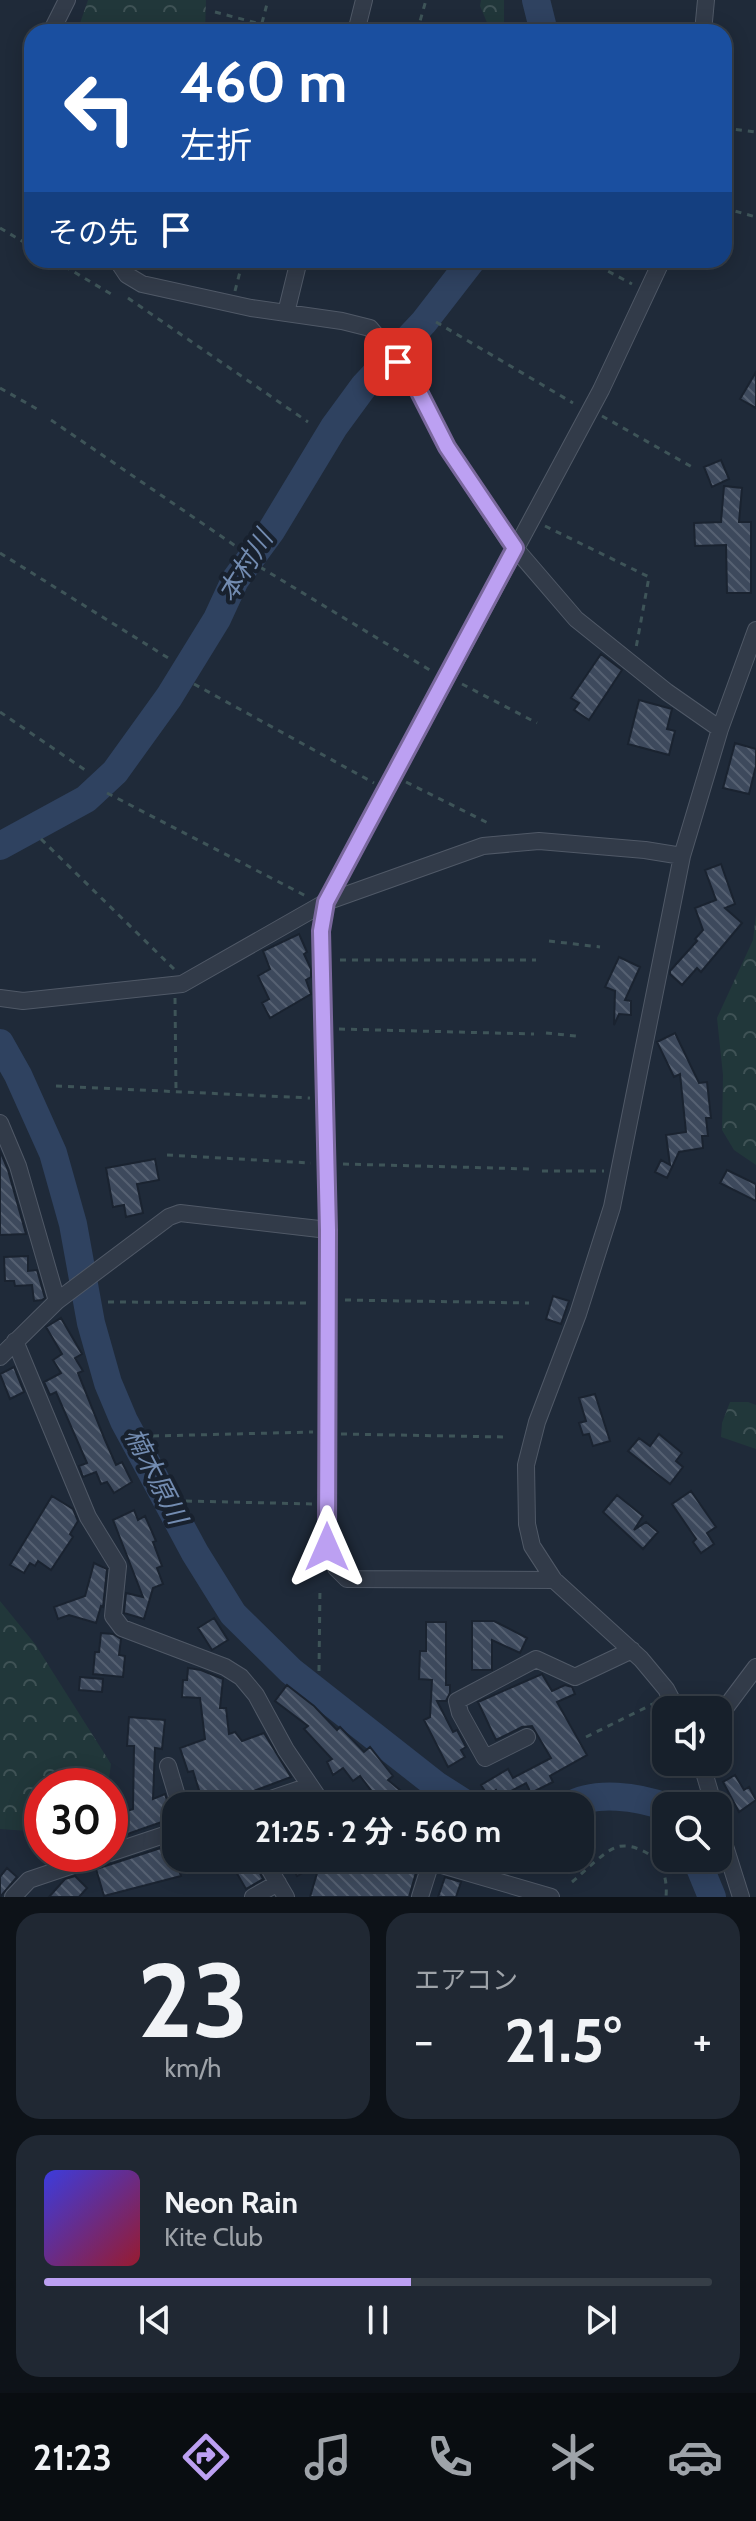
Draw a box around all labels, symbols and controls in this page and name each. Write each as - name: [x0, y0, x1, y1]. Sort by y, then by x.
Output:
- text: 460 m: [180, 48, 347, 116]
- icon: left: [48, 56, 152, 160]
- text: 左折: [180, 123, 252, 167]
- icon: arrive: [154, 208, 198, 252]
- text: その先: [48, 214, 138, 251]
- pin: [364, 328, 432, 396]
- icon: arrive: [376, 340, 420, 384]
- water label: 本村川: [211, 522, 281, 608]
- water label: 楠木原川: [118, 1422, 195, 1532]
- position arrow: [285, 1505, 369, 1589]
- map controls: [652, 1696, 732, 1872]
- button: sound: [652, 1696, 732, 1776]
- speed limit sign: 30: [24, 1768, 128, 1872]
- button: search: [652, 1792, 732, 1872]
- text: 21:25 · 2 分 · 560 m: [255, 1813, 501, 1850]
- text: 23: [137, 1937, 249, 2063]
- text: エアコン: [414, 1964, 518, 1996]
- text: 21.5°: [505, 2004, 621, 2077]
- text: −: [414, 2014, 433, 2067]
- text: +: [693, 2014, 712, 2067]
- text: km/h: [165, 2052, 221, 2084]
- text: Neon Rain: [164, 2184, 298, 2221]
- text: Kite Club: [164, 2221, 263, 2253]
- icon: previous: [133, 2298, 177, 2342]
- icon: pause: [356, 2298, 400, 2342]
- icon: next: [579, 2298, 623, 2342]
- icon: directions: [178, 2429, 234, 2485]
- icon: music: [300, 2429, 356, 2485]
- icon: phone: [422, 2429, 478, 2485]
- icon: climate: [545, 2429, 601, 2485]
- icon: car: [667, 2429, 723, 2485]
- text: 21:23: [33, 2435, 112, 2479]

